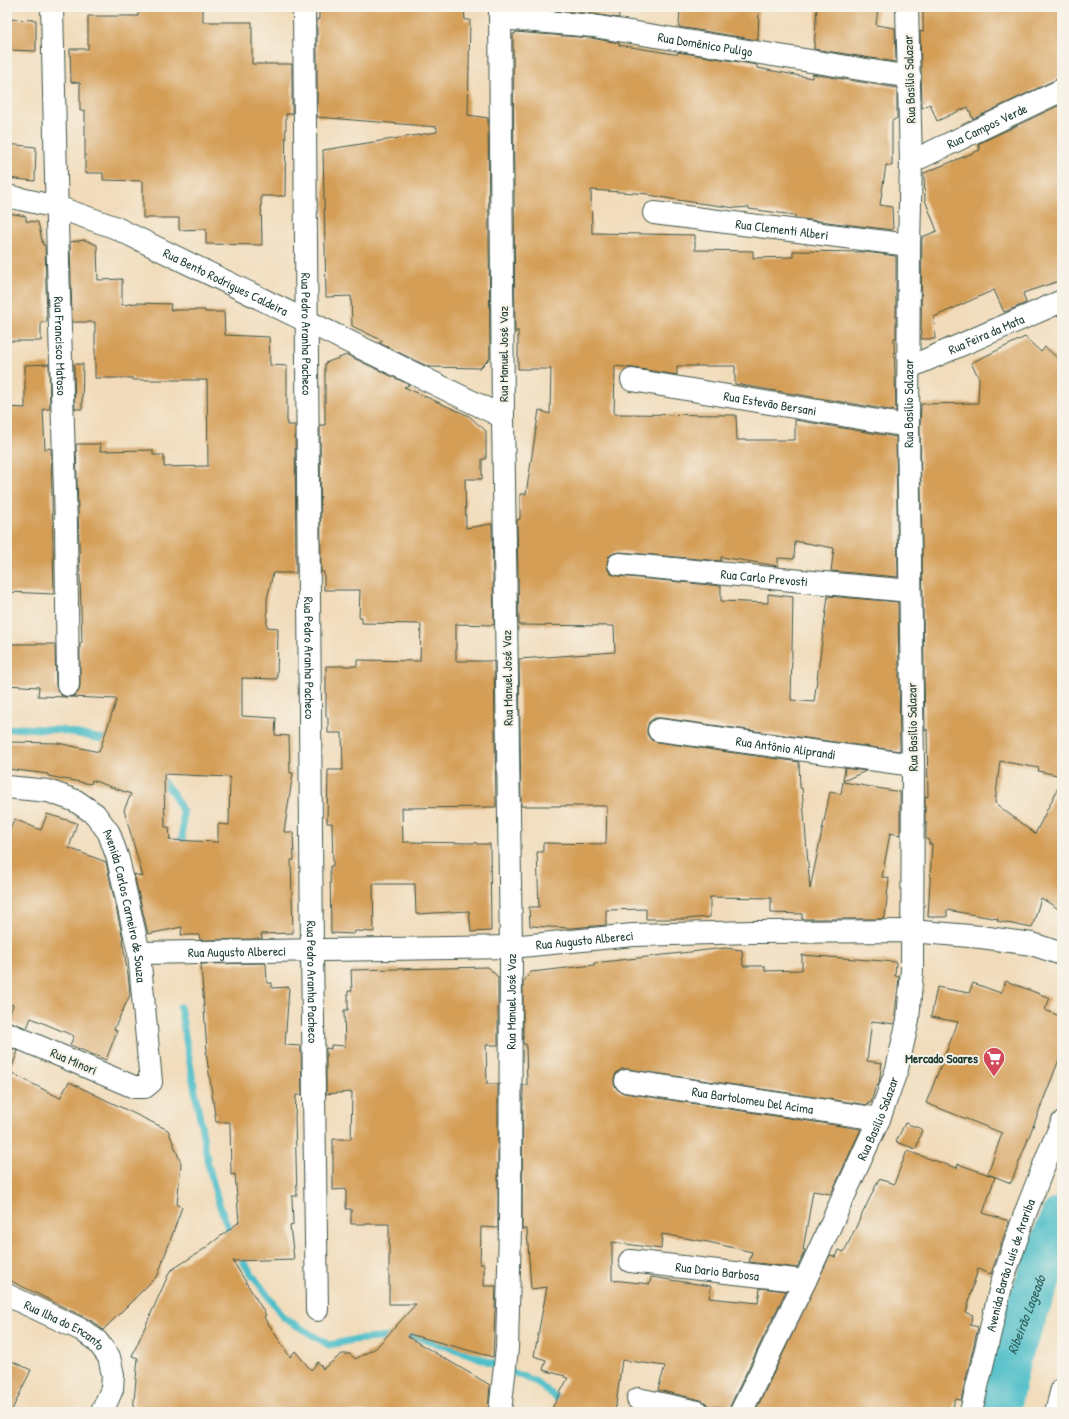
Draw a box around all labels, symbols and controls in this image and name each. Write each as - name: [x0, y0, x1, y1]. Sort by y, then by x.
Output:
- street label: Rua Domênico Puligo: [657, 28, 754, 61]
- street label: Rua Basílio Salazar: [898, 34, 920, 124]
- street label: Rua Campos Verde: [944, 99, 1030, 153]
- street label: Rua Clementi Alberi: [734, 214, 830, 244]
- street label: Rua Bento Rodrigues Caldeira: [160, 243, 291, 320]
- street label: Rua Pedro Aranha Pacheco: [297, 273, 316, 395]
- street label: Rua Francisco Matoso: [50, 296, 71, 396]
- street label: Rua Manuel José Vaz: [494, 306, 512, 402]
- street label: Rua Feira da Mata: [945, 310, 1027, 358]
- street label: Rua Basílio Salazar: [899, 359, 917, 448]
- street label: Rua Estevão Bersani: [722, 386, 818, 420]
- street label: Rua Carlo Prevosti: [720, 564, 809, 590]
- street label: Rua Pedro Aranha Pacheco: [300, 597, 319, 719]
- street label: Rua Manuel José Vaz: [497, 629, 517, 726]
- street label: Rua Basílio Salazar: [902, 683, 922, 771]
- street label: Rua Antônio Aliprandi: [735, 732, 837, 763]
- street label: Avenida Carlos Carneiro de Souza: [99, 824, 151, 983]
- street label: Rua Pedro Aranha Pacheco: [303, 921, 322, 1043]
- street label: Rua Augusto Albereci: [535, 926, 634, 954]
- street label: Rua Augusto Albereci: [188, 942, 286, 961]
- street label: Rua Manuel José Vaz: [502, 953, 520, 1049]
- street label: Rua Minori: [48, 1043, 100, 1079]
- supermarket icon: Mercado Soares: [981, 1045, 1007, 1078]
- place label: Mercado Soares: [905, 1049, 978, 1067]
- street label: Rua Basílio Salazar: [852, 1074, 903, 1163]
- street label: Rua Bartolomeu Del Acima: [691, 1082, 815, 1118]
- street label: Avenida Barão Luís de Arariba: [982, 1196, 1039, 1333]
- street label: Rua Dario Barbosa: [675, 1257, 760, 1285]
- water label: Ribeirão Lageado: [1002, 1271, 1049, 1356]
- street label: Rua Ilha do Encanto: [21, 1295, 109, 1353]

